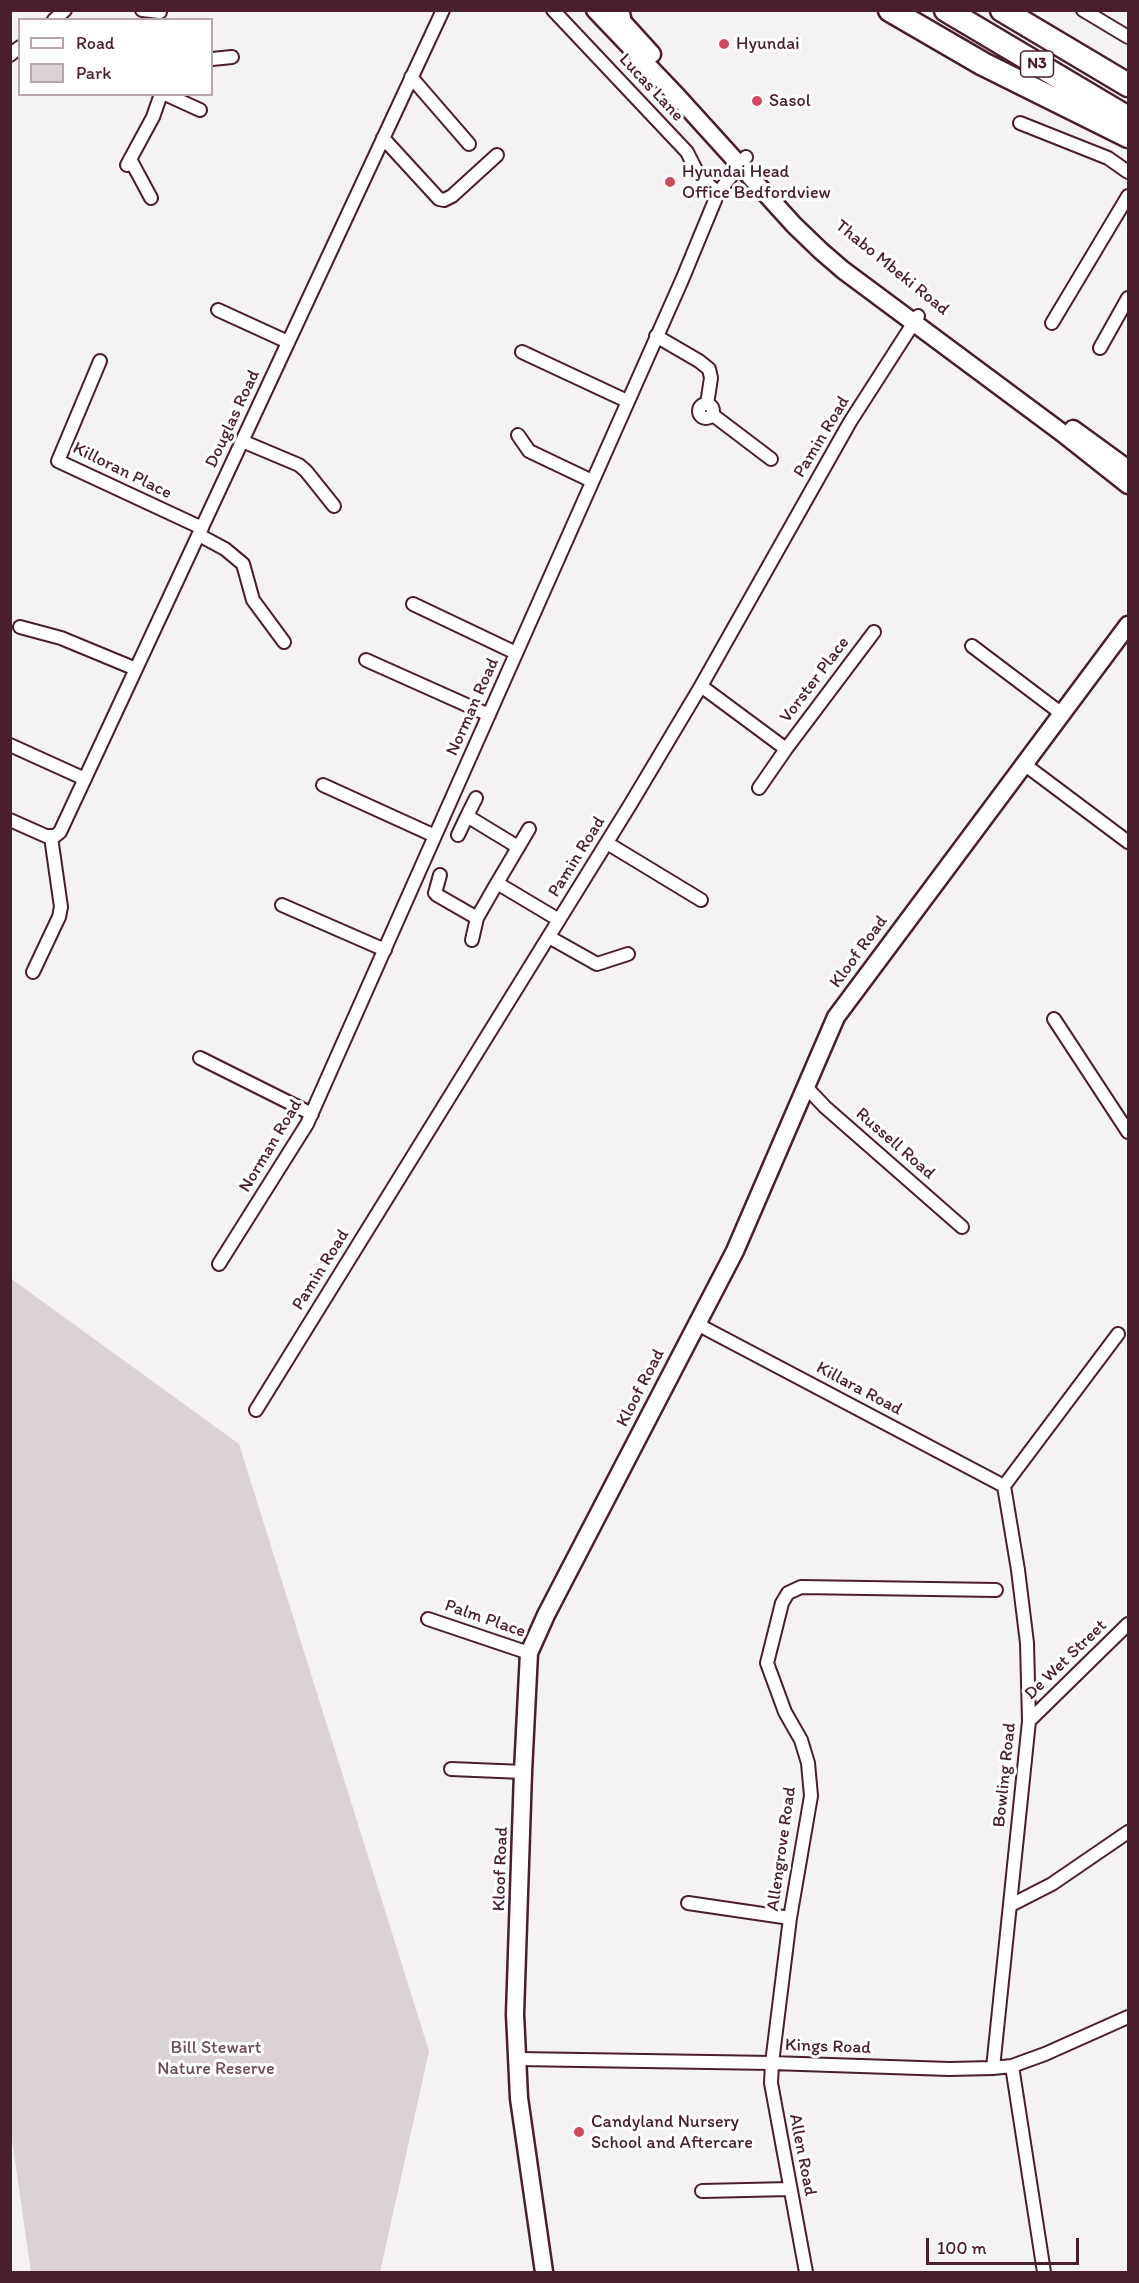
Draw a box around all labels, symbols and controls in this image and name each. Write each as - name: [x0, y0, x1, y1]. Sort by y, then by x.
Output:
- legend: [18, 18, 213, 96]
- text: Road: [76, 32, 115, 54]
- place label: Hyundai: [736, 33, 800, 55]
- marker: Hyundai: [717, 37, 731, 51]
- street label: Lucas Lane: [614, 49, 688, 127]
- road number: N3: [1020, 51, 1054, 77]
- text: Park: [76, 62, 111, 84]
- place label: Sasol: [769, 90, 811, 112]
- marker: Sasol: [750, 94, 764, 108]
- place label: Hyundai Head Office Bedfordview: [682, 161, 831, 204]
- marker: Hyundai Head Office Bedfordview: [663, 175, 677, 189]
- street label: Thabo Mbeki Road: [831, 215, 953, 321]
- street label: Douglas Road: [201, 367, 265, 471]
- street label: Pamin Road: [789, 392, 855, 482]
- street label: Killoran Place: [69, 438, 175, 504]
- street label: Vorster Place: [776, 633, 854, 727]
- street label: Norman Road: [442, 655, 504, 759]
- street label: Pamin Road: [544, 813, 610, 901]
- street label: Kloof Road: [825, 911, 893, 993]
- street label: Norman Road: [235, 1095, 307, 1197]
- street label: Russell Road: [851, 1104, 939, 1184]
- street label: Pamin Road: [288, 1226, 354, 1314]
- street label: Kloof Road: [612, 1345, 670, 1431]
- street label: Killara Road: [812, 1357, 906, 1421]
- street label: Palm Place: [442, 1595, 528, 1643]
- street label: De Wet Street: [1020, 1615, 1112, 1705]
- street label: Bowling Road: [989, 1722, 1021, 1828]
- street label: Allengrove Road: [763, 1785, 801, 1913]
- street label: Kloof Road: [489, 1826, 513, 1912]
- street label: Kings Road: [784, 2035, 872, 2059]
- park label: Bill Stewart Nature Reserve: [157, 2037, 275, 2080]
- place label: Candyland Nursery School and Aftercare: [591, 2111, 753, 2154]
- street label: Allen Road: [783, 2112, 821, 2198]
- marker: Candyland Nursery School and Aftercare: [572, 2125, 586, 2139]
- scale bar: [929, 2226, 1082, 2264]
- text: 100 m: [937, 2237, 987, 2259]

